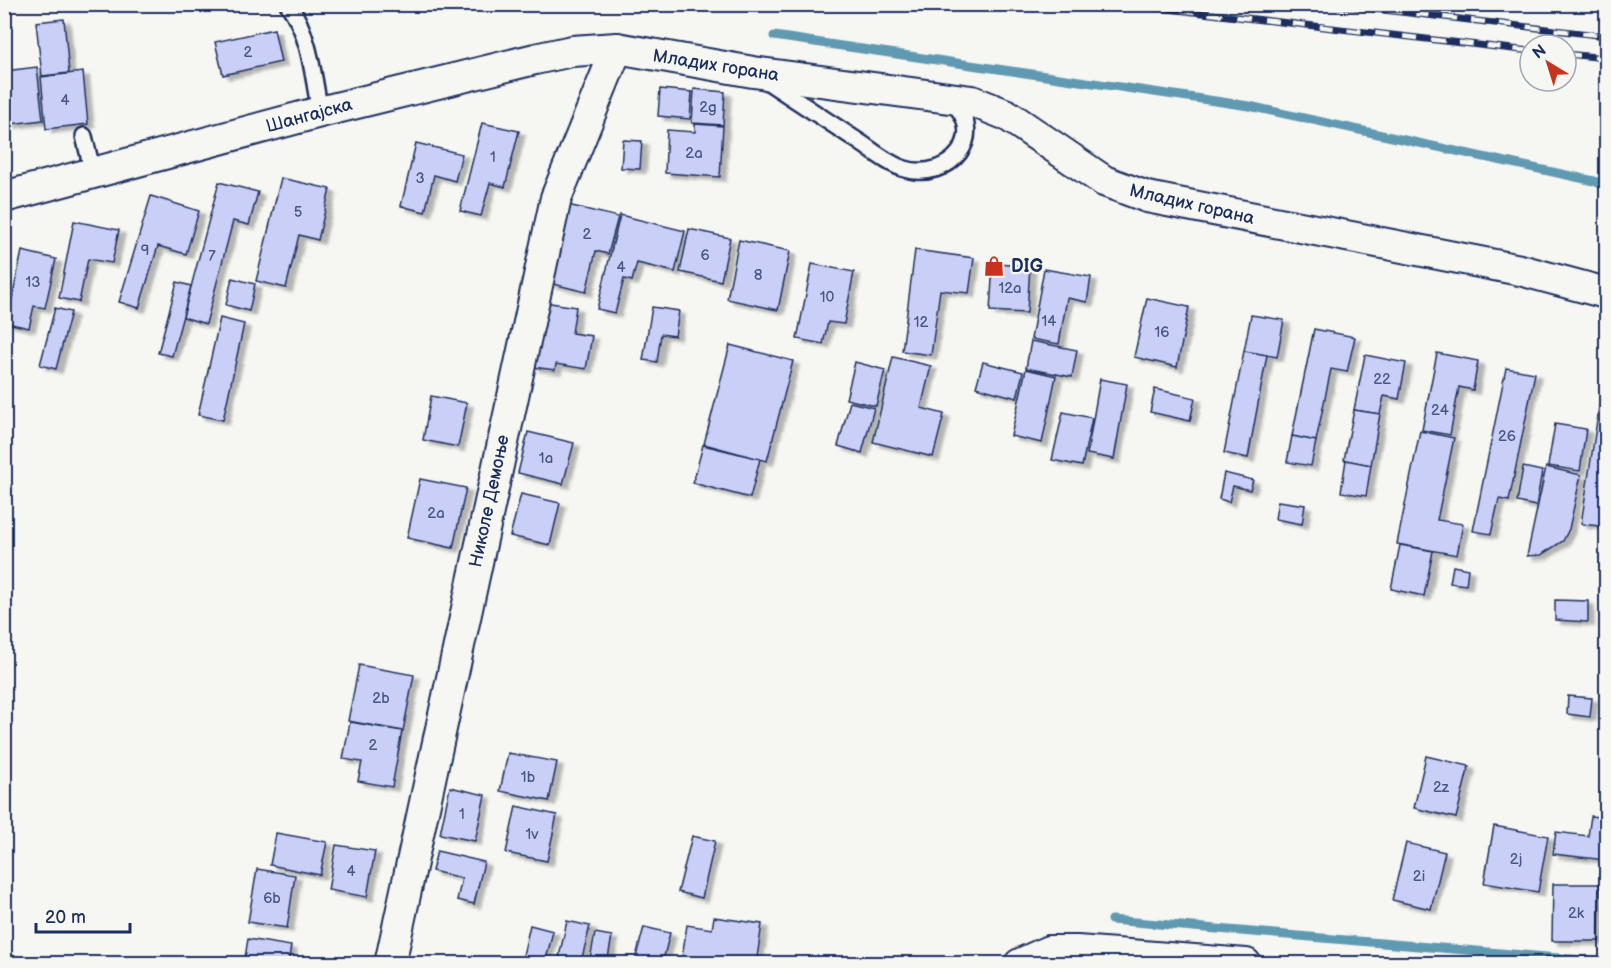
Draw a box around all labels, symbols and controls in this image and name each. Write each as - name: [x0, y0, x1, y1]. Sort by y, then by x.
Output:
- north arrow: [1518, 33, 1578, 93]
- text: N: [1529, 41, 1550, 64]
- house number: 2: [244, 43, 253, 62]
- street label: Младих горана: [651, 45, 781, 86]
- house number: 4: [60, 91, 70, 110]
- street label: Шангајска: [264, 94, 355, 137]
- house number: 2g: [699, 98, 717, 117]
- house number: 2a: [685, 144, 703, 163]
- house number: 1: [490, 148, 496, 167]
- house number: 3: [415, 169, 425, 188]
- street label: Младих горана: [1127, 180, 1257, 229]
- house number: 5: [294, 203, 302, 222]
- house number: 2: [583, 225, 592, 244]
- house number: 9: [141, 241, 149, 260]
- house number: 6: [700, 246, 710, 265]
- house number: 7: [208, 247, 216, 266]
- shop icon: DIG: [982, 254, 1006, 278]
- place label: DIG: [1011, 256, 1043, 277]
- house number: 4: [616, 258, 626, 277]
- house number: 8: [754, 266, 763, 285]
- house number: 13: [25, 273, 41, 292]
- house number: 12a: [998, 279, 1022, 298]
- house number: 10: [820, 288, 834, 307]
- house number: 14: [1042, 312, 1056, 331]
- house number: 12: [914, 313, 928, 332]
- house number: 16: [1155, 323, 1169, 342]
- house number: 22: [1373, 370, 1391, 389]
- house number: 24: [1431, 401, 1449, 420]
- house number: 26: [1498, 427, 1516, 446]
- street label: Николе Демоње: [465, 433, 514, 569]
- house number: 1a: [539, 449, 553, 468]
- house number: 2a: [427, 504, 445, 523]
- house number: 2b: [372, 689, 390, 708]
- house number: 2: [369, 736, 378, 755]
- house number: 1b: [521, 768, 536, 787]
- house number: 2z: [1433, 778, 1450, 797]
- house number: 1: [459, 805, 465, 824]
- house number: 1v: [525, 825, 539, 844]
- house number: 2j: [1510, 850, 1522, 869]
- house number: 4: [346, 862, 356, 881]
- house number: 2i: [1413, 867, 1425, 886]
- house number: 6b: [263, 889, 281, 908]
- scale bar: [36, 896, 130, 934]
- house number: 2k: [1568, 904, 1585, 923]
- text: 20 m: [45, 907, 86, 928]

